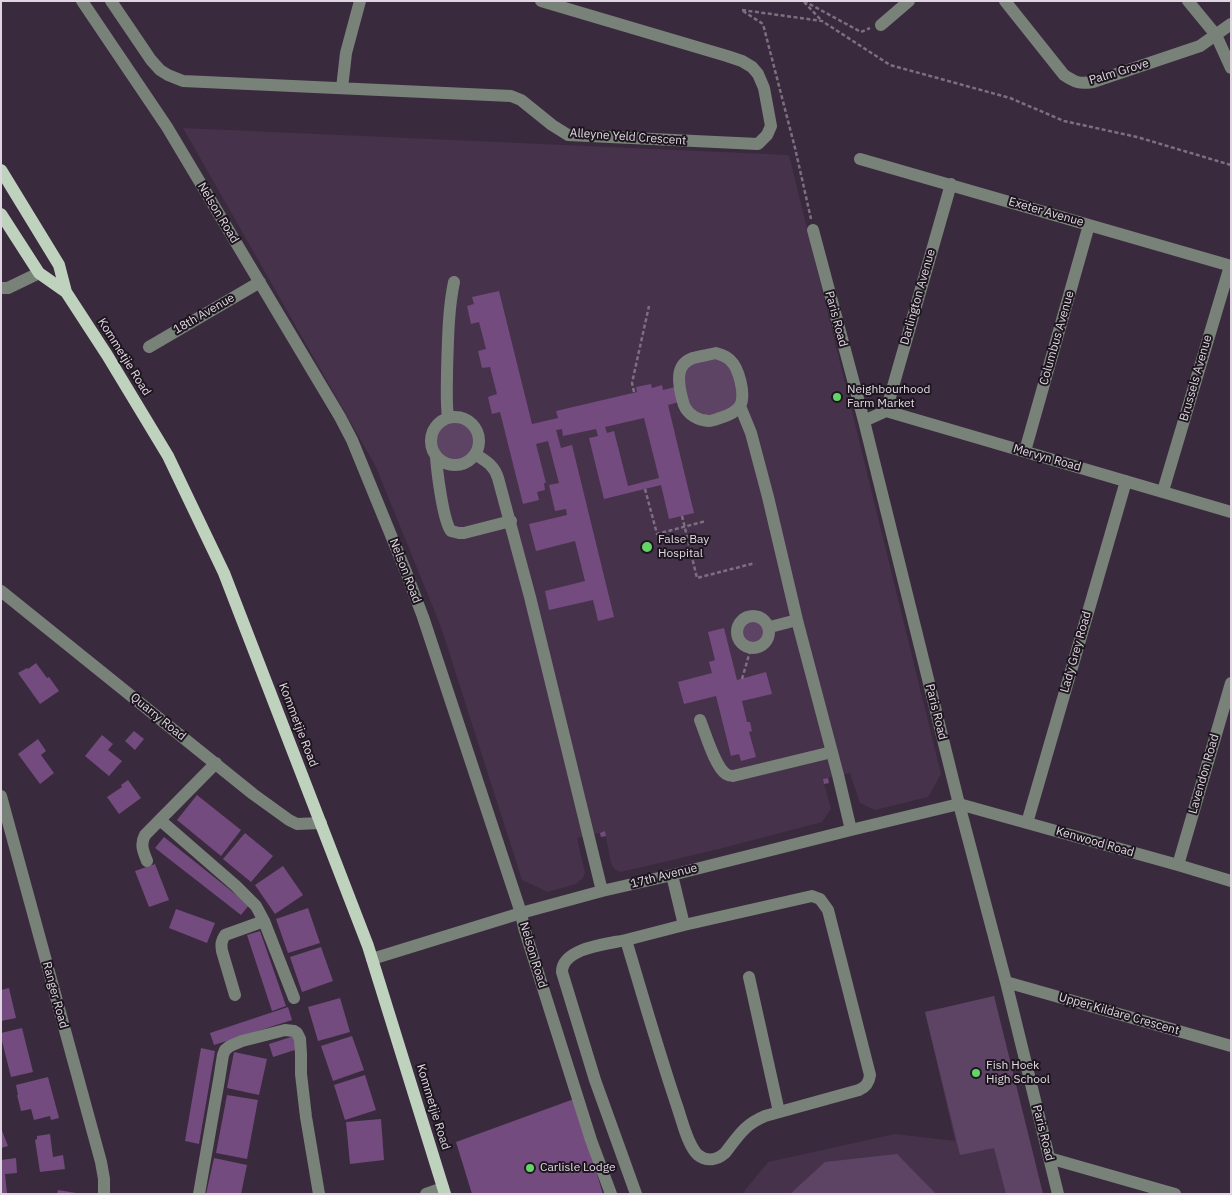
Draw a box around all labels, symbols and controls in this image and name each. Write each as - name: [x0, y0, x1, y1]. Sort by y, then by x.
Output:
- street label: Palm Grove: [1087, 56, 1151, 88]
- street label: Alleyne Yeld Crescent: [569, 126, 687, 148]
- street label: Nelson Road: [194, 180, 242, 246]
- street label: Exeter Avenue: [1007, 194, 1085, 230]
- street label: Darlington Avenue: [897, 247, 939, 347]
- street label: Paris Road: [822, 289, 850, 349]
- street label: Columbus Avenue: [1037, 289, 1077, 387]
- street label: 18th Avenue: [171, 291, 237, 337]
- street label: Kommetjie Road: [94, 316, 154, 398]
- street label: Brussels Avenue: [1177, 333, 1215, 423]
- place label: Neighbourhood Farm Market: [847, 383, 930, 411]
- marker: Neighbourhood Farm Market: [831, 391, 843, 403]
- street label: Mervyn Road: [1011, 441, 1083, 475]
- place label: False Bay Hospital: [658, 533, 709, 561]
- street label: Nelson Road: [386, 537, 424, 605]
- marker: False Bay Hospital: [640, 540, 654, 554]
- street label: Lady Grey Road: [1058, 610, 1094, 694]
- street label: Kommetjie Road: [275, 681, 321, 769]
- street label: Paris Road: [922, 682, 950, 742]
- street label: Quarry Road: [127, 690, 189, 744]
- street label: Lavendon Road: [1186, 732, 1222, 816]
- street label: Kenwood Road: [1054, 824, 1136, 860]
- street label: 17th Avenue: [629, 861, 699, 891]
- street label: Nelson Road: [516, 920, 550, 990]
- street label: Ranger Road: [39, 960, 71, 1030]
- street label: Upper Kildare Crescent: [1057, 990, 1181, 1038]
- place label: Fish Hoek High School: [986, 1059, 1050, 1087]
- street label: Kommetjie Road: [413, 1062, 453, 1152]
- marker: Fish Hoek High School: [970, 1067, 982, 1079]
- street label: Paris Road: [1029, 1103, 1057, 1163]
- place label: Carlisle Lodge: [540, 1161, 615, 1175]
- marker: Carlisle Lodge: [524, 1162, 536, 1174]

